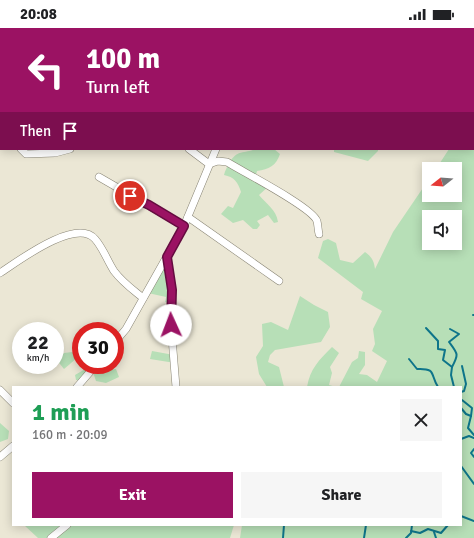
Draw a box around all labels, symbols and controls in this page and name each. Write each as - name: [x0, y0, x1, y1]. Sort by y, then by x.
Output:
- text: 20:08: [20, 5, 57, 23]
- text: 100 m: [86, 42, 160, 76]
- icon: left: [20, 44, 72, 96]
- text: Turn left: [86, 76, 149, 98]
- icon: arrive: [59, 120, 81, 142]
- text: Then: [20, 122, 51, 140]
- north arrow: [422, 162, 462, 202]
- map controls: [422, 162, 462, 250]
- pin: [113, 179, 147, 213]
- icon: arrive: [119, 185, 141, 207]
- button: sound: [422, 210, 462, 250]
- position arrow: [150, 304, 192, 346]
- speed limit sign: 30: [72, 322, 124, 374]
- text: 22: [27, 330, 49, 355]
- text: km/h: [27, 352, 49, 364]
- text: 1 min: [32, 397, 90, 427]
- button: close: [400, 399, 442, 441]
- text: 160 m · 20:09: [32, 427, 108, 443]
- button: Exit: [32, 472, 233, 518]
- button: Share: [241, 472, 442, 518]

